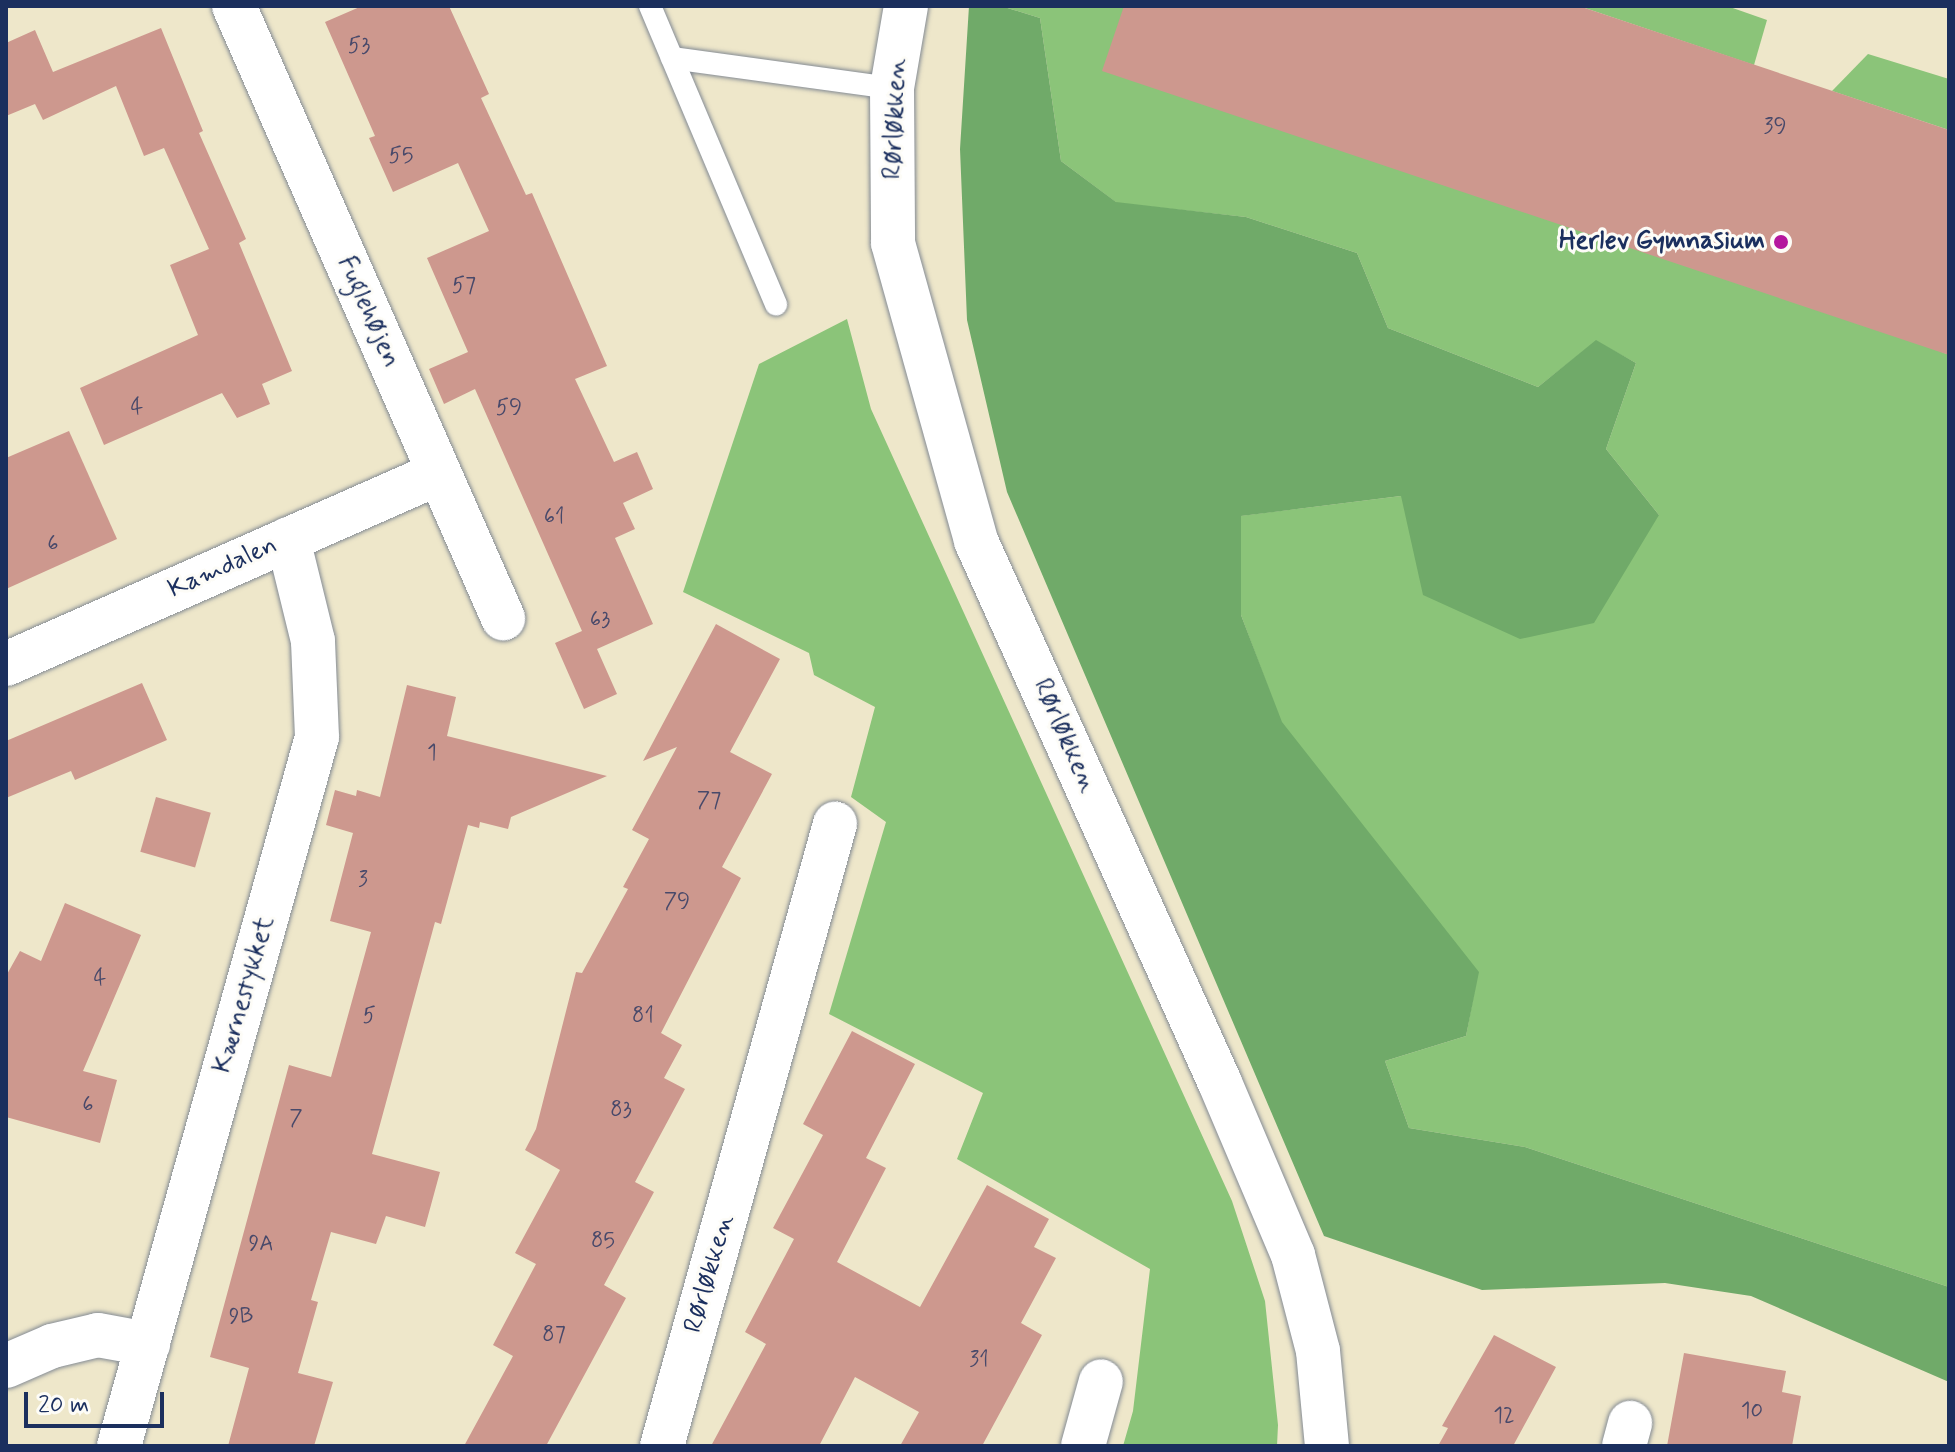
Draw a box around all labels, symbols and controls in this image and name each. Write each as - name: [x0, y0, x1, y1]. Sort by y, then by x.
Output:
- house number: 53: [348, 34, 370, 60]
- street label: Rørløkken: [878, 58, 914, 180]
- house number: 39: [1763, 115, 1787, 141]
- house number: 55: [389, 144, 413, 170]
- place label: Herlev Gymnasium: [1543, 226, 1765, 258]
- marker: Herlev Gymnasium: [1772, 233, 1790, 251]
- street label: Fuglehøjen: [330, 252, 406, 372]
- house number: 57: [452, 274, 476, 300]
- house number: 4: [131, 395, 143, 421]
- house number: 59: [496, 396, 522, 422]
- house number: 61: [544, 505, 564, 531]
- street label: Kamdalen: [164, 530, 282, 606]
- house number: 6: [47, 532, 59, 558]
- house number: 63: [590, 608, 610, 634]
- street label: Rørløkken: [1025, 674, 1103, 798]
- house number: 1: [427, 741, 437, 767]
- house number: 77: [697, 789, 721, 815]
- house number: 3: [358, 868, 368, 894]
- house number: 79: [664, 890, 690, 916]
- street label: Kærnestykket: [208, 913, 282, 1077]
- house number: 4: [94, 966, 106, 992]
- house number: 5: [362, 1004, 376, 1030]
- house number: 81: [632, 1004, 654, 1030]
- house number: 6: [82, 1093, 94, 1119]
- house number: 83: [610, 1098, 632, 1124]
- house number: 7: [289, 1107, 303, 1133]
- street label: Rørløkken: [678, 1211, 742, 1337]
- house number: 85: [591, 1229, 615, 1255]
- house number: 9A: [248, 1232, 274, 1258]
- house number: 9B: [229, 1305, 253, 1331]
- house number: 87: [542, 1323, 566, 1349]
- house number: 31: [969, 1348, 989, 1374]
- scale bar: [28, 1376, 168, 1426]
- text: 20 m: [38, 1390, 89, 1421]
- house number: 10: [1741, 1399, 1763, 1425]
- house number: 12: [1493, 1404, 1515, 1430]

